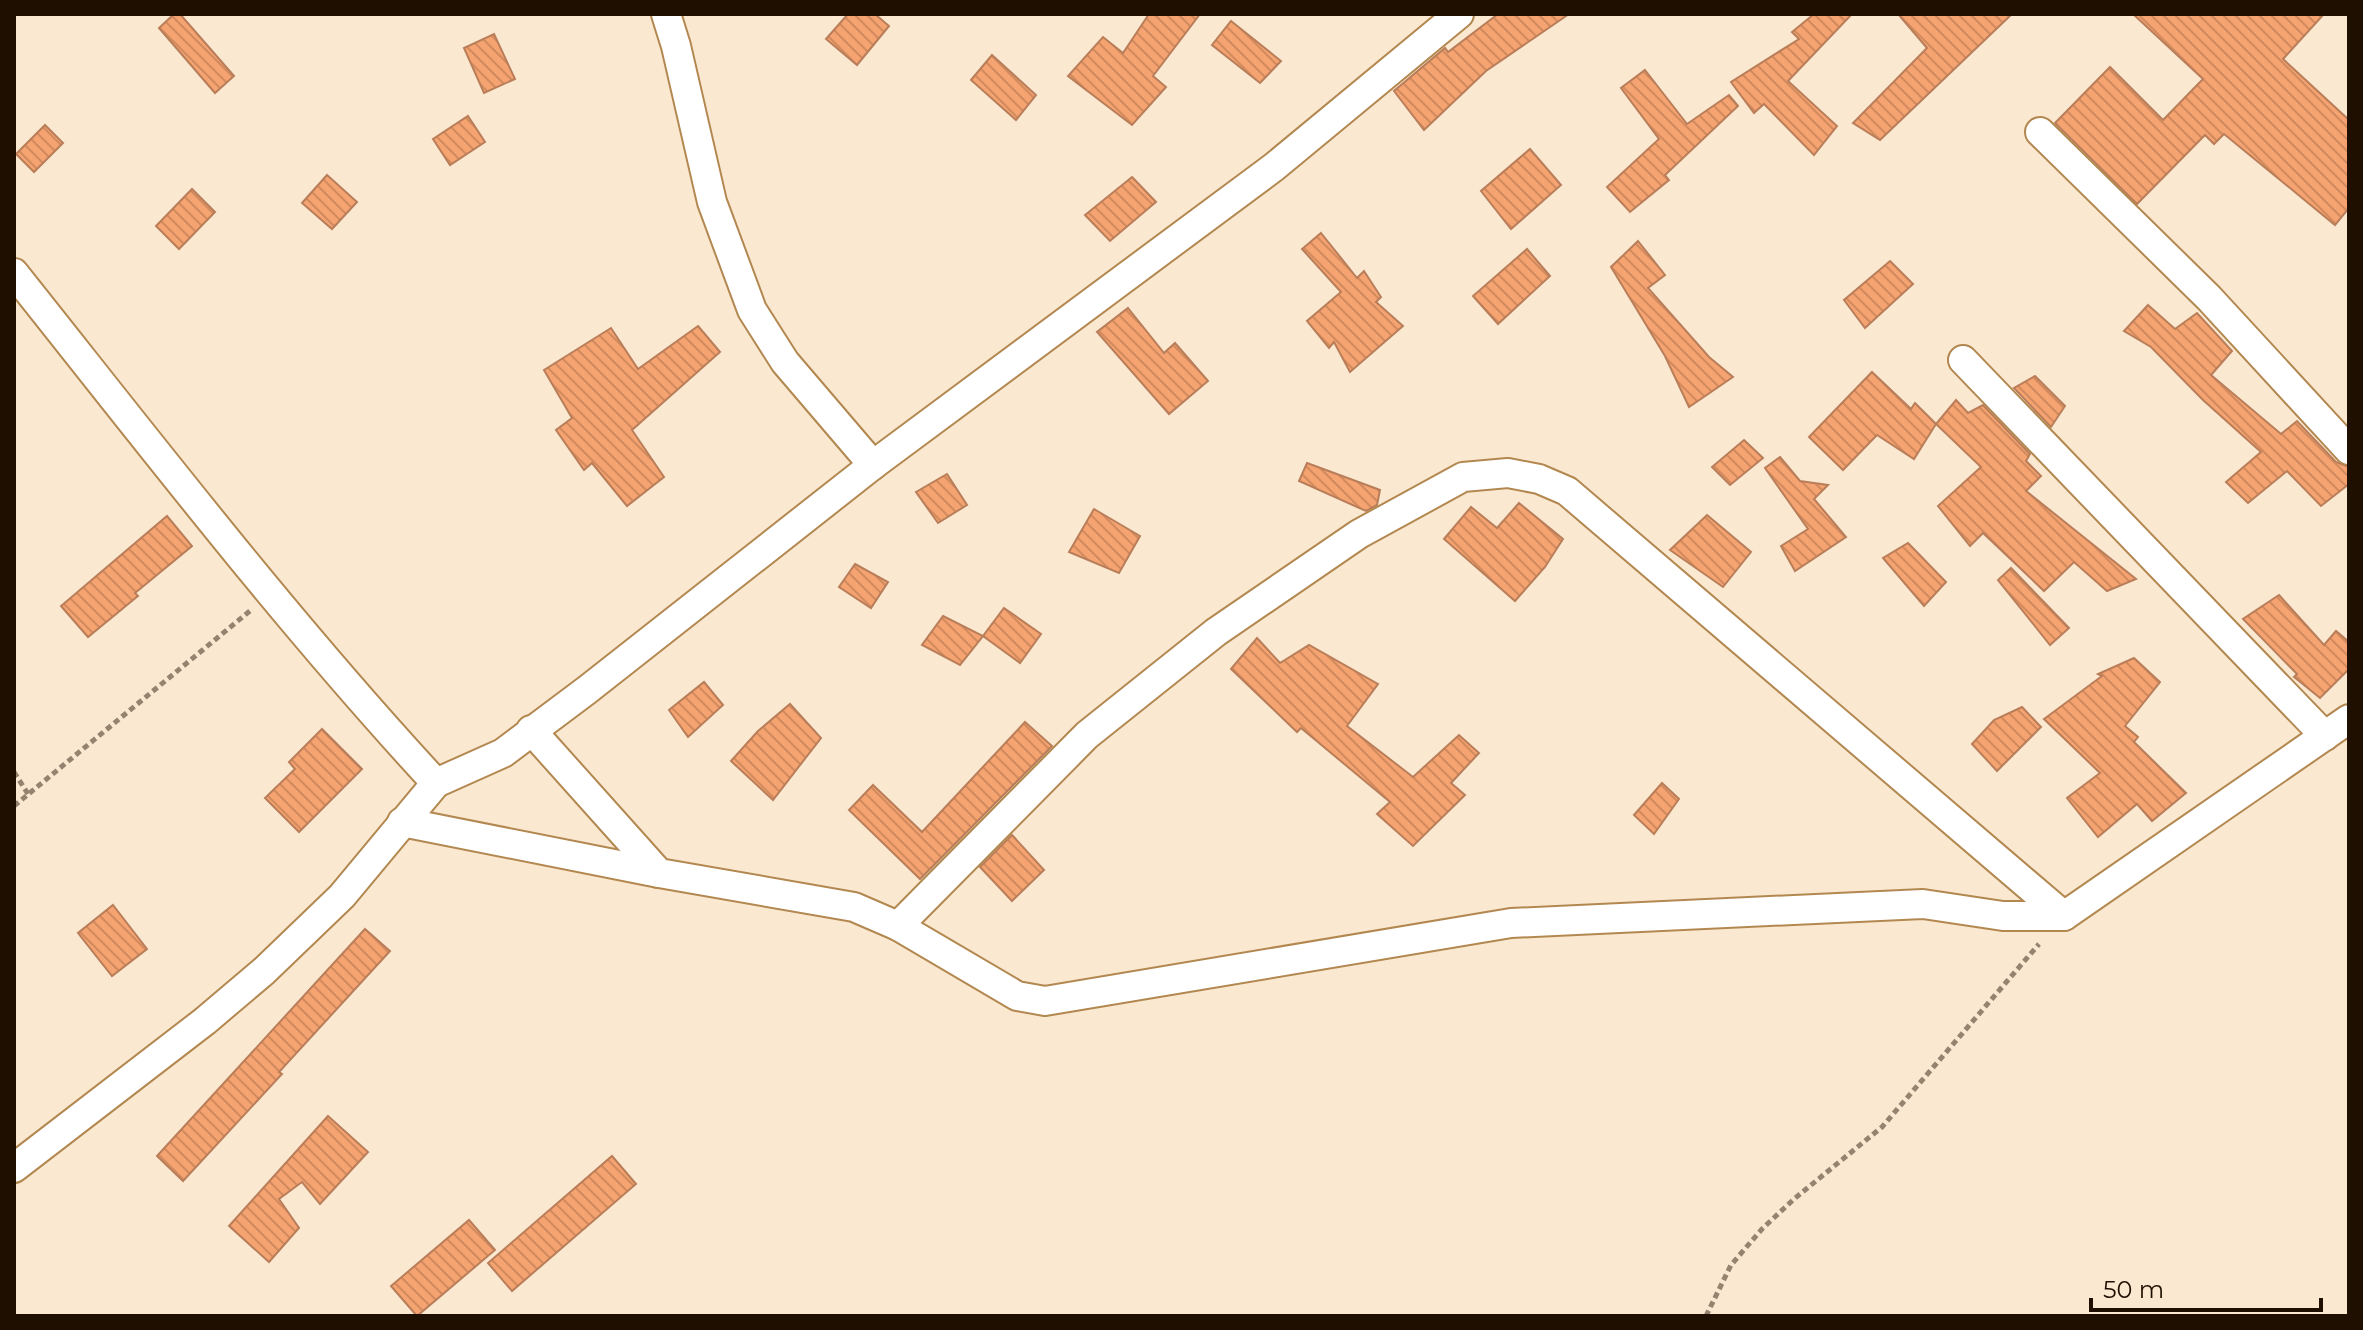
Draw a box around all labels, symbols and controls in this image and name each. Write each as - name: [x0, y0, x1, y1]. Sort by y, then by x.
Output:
- scale bar: [2091, 1262, 2321, 1312]
- text: 50 m: [2103, 1275, 2164, 1304]

